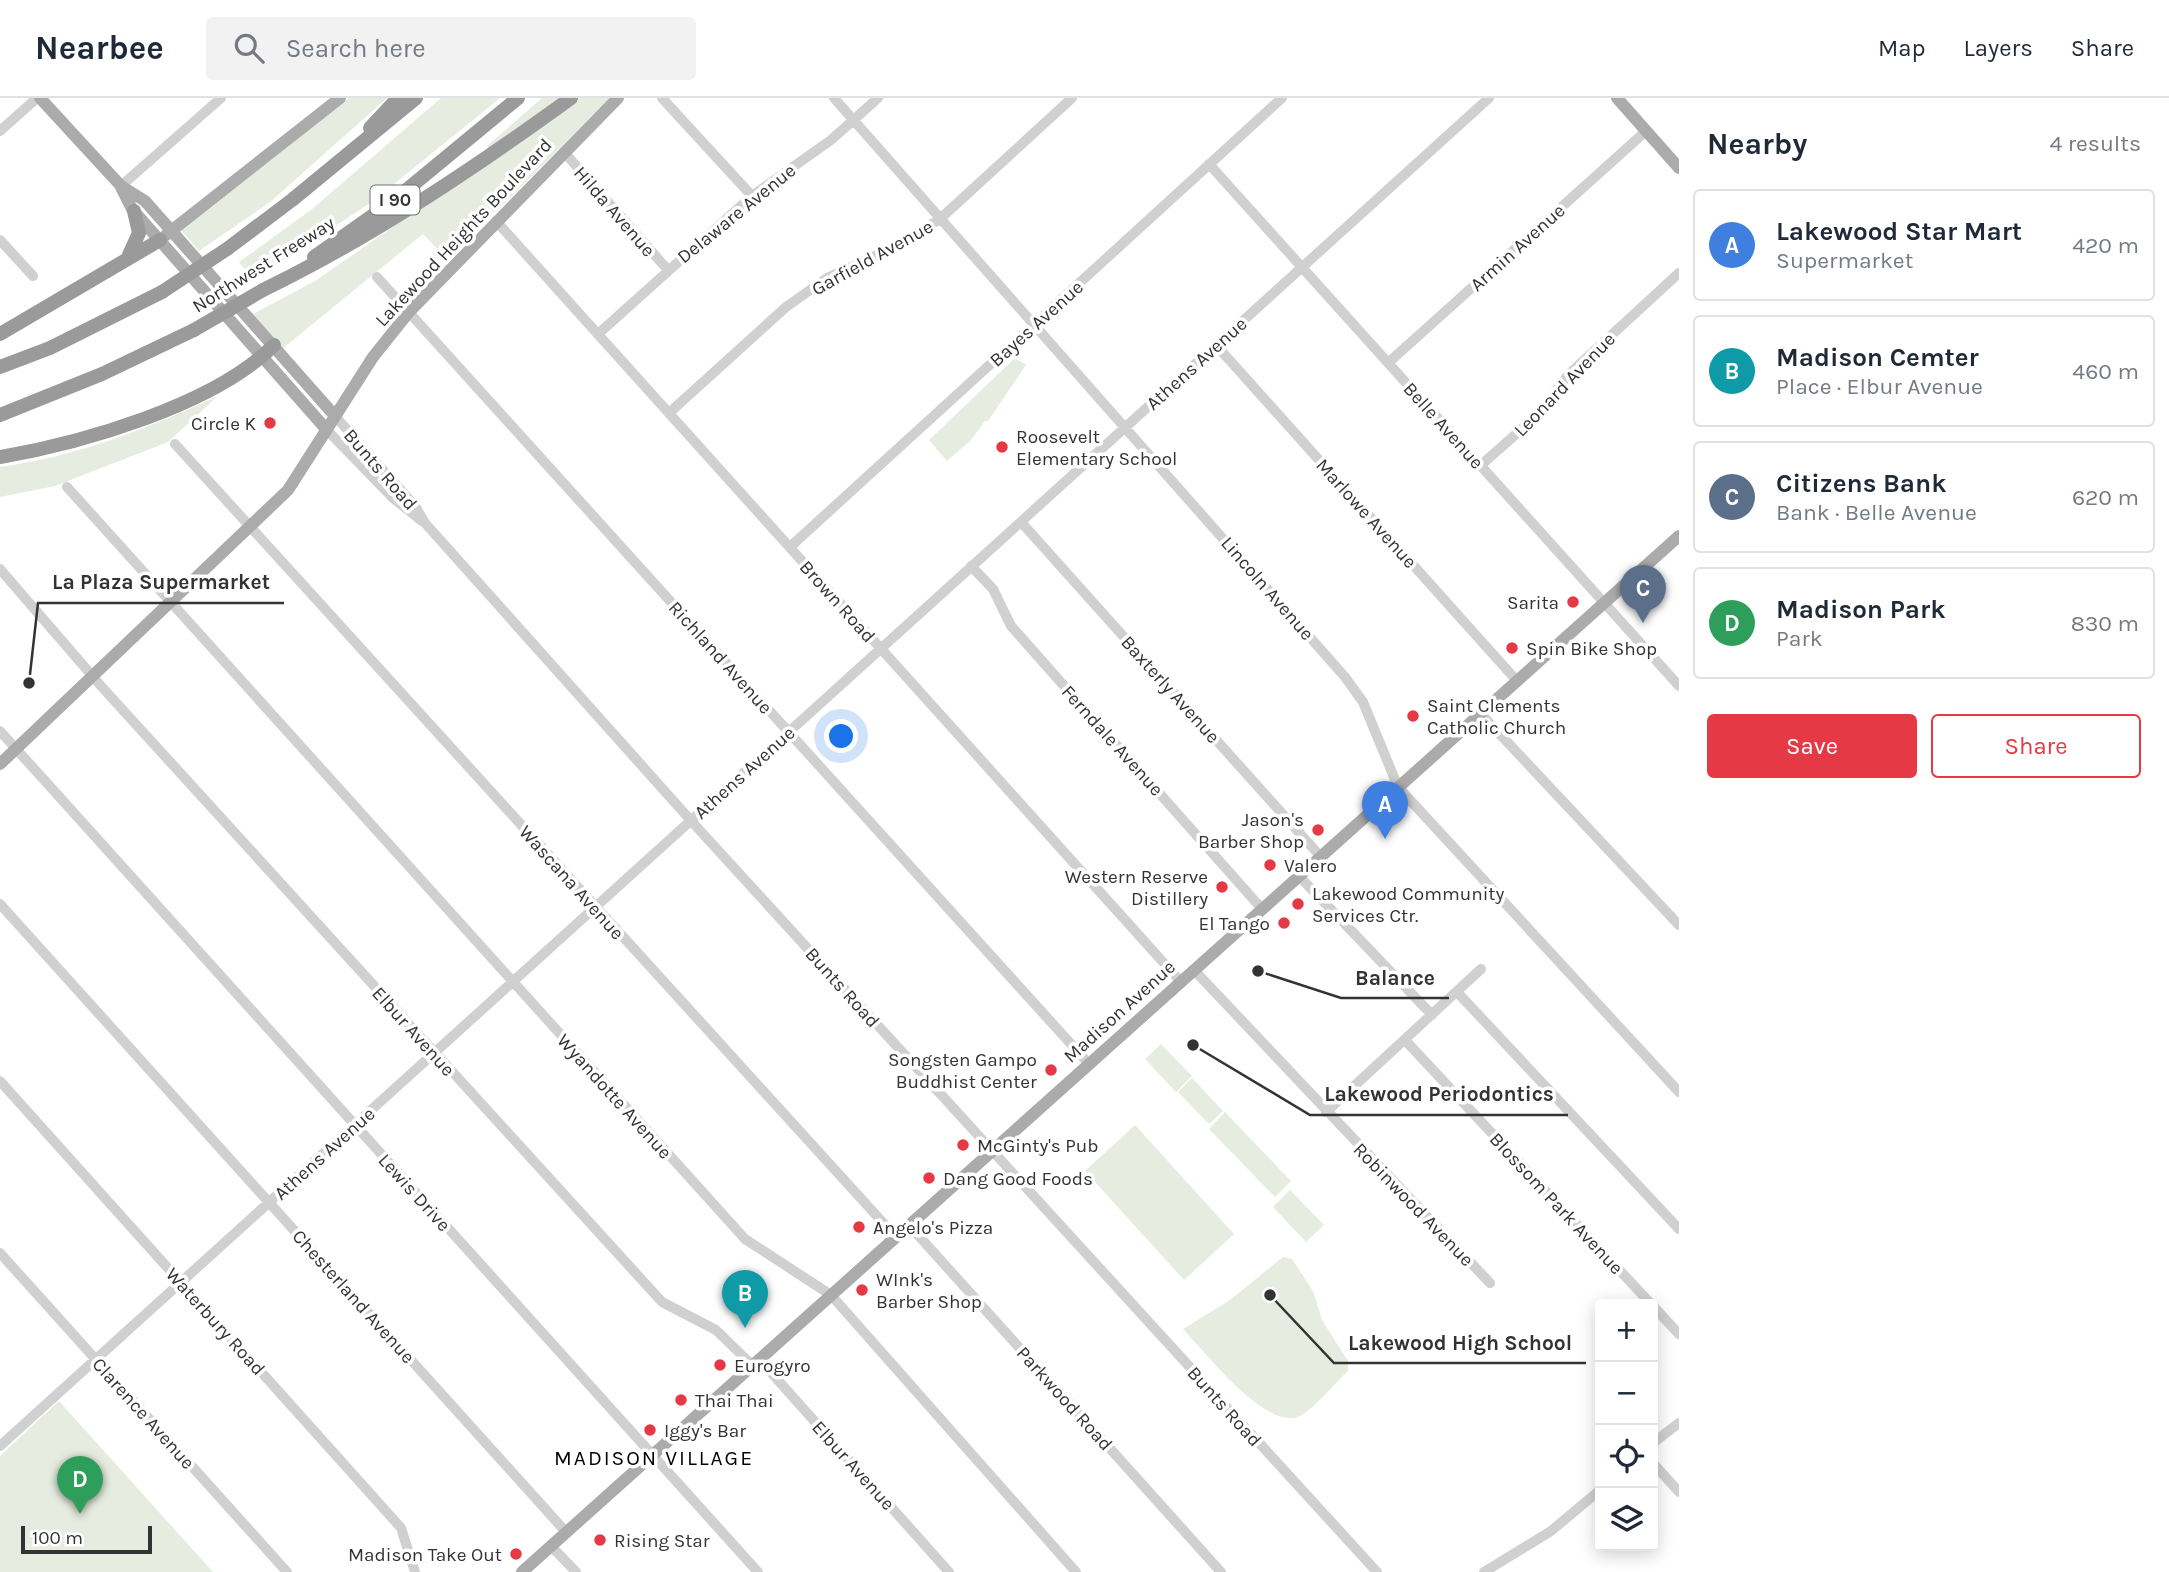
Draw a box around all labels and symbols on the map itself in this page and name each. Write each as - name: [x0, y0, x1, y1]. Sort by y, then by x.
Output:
- street label: Lakewood Heights Boulevard: [371, 134, 557, 331]
- street label: Delaware Avenue: [673, 159, 800, 268]
- street label: Hilda Avenue: [569, 162, 659, 261]
- road number: I 90: [370, 186, 420, 214]
- street label: Armin Avenue: [1466, 200, 1570, 296]
- street label: Northwest Freeway: [188, 212, 339, 317]
- street label: Garfield Avenue: [808, 215, 937, 300]
- street label: Bayes Avenue: [985, 276, 1088, 371]
- street label: Athens Avenue: [1142, 313, 1252, 415]
- street label: Leonard Avenue: [1510, 328, 1620, 441]
- street label: Belle Avenue: [1399, 378, 1488, 474]
- place label: Circle K: [191, 413, 256, 435]
- marker: Circle K: [262, 415, 278, 431]
- street label: Bunts Road: [339, 425, 421, 515]
- place label: Roosevelt Elementary School: [1016, 426, 1177, 470]
- marker: Roosevelt Elementary School: [994, 439, 1010, 455]
- street label: Marlowe Avenue: [1311, 454, 1421, 573]
- street label: Lincoln Avenue: [1216, 532, 1318, 645]
- street label: Brown Road: [795, 556, 880, 647]
- callout: La Plaza Supermarket: [38, 561, 284, 603]
- pin: C: [1620, 565, 1666, 623]
- text: La Plaza Supermarket: [52, 570, 270, 594]
- place label: Sarita: [1507, 592, 1559, 614]
- marker: Sarita: [1565, 594, 1581, 610]
- street label: Richland Avenue: [664, 597, 777, 719]
- street label: Baxterly Avenue: [1116, 631, 1224, 748]
- place label: Spin Bike Shop: [1526, 638, 1657, 660]
- marker: Spin Bike Shop: [1504, 640, 1520, 656]
- street label: Ferndale Avenue: [1057, 681, 1168, 801]
- place label: Saint Clements Catholic Church: [1427, 695, 1566, 739]
- marker: Saint Clements Catholic Church: [1405, 708, 1421, 724]
- your location: [824, 719, 858, 753]
- street label: Athens Avenue: [690, 722, 800, 824]
- pin: A: [1362, 781, 1408, 839]
- place label: Jason's Barber Shop: [1198, 809, 1304, 853]
- street label: Wascana Avenue: [514, 821, 628, 944]
- marker: Jason's Barber Shop: [1310, 822, 1326, 838]
- place label: Valero: [1284, 855, 1337, 877]
- marker: Valero: [1262, 857, 1278, 873]
- place label: Western Reserve Distillery: [1065, 866, 1208, 910]
- marker: Western Reserve Distillery: [1214, 879, 1230, 895]
- place label: Lakewood Community Services Ctr.: [1312, 883, 1504, 927]
- marker: Lakewood Community Services Ctr.: [1290, 896, 1306, 912]
- place label: El Tango: [1199, 913, 1270, 935]
- marker: El Tango: [1276, 915, 1292, 931]
- street label: Bunts Road: [801, 943, 884, 1032]
- street label: Madison Avenue: [1059, 956, 1180, 1068]
- callout: Balance: [1341, 956, 1449, 998]
- text: Balance: [1355, 966, 1435, 990]
- street label: Elbur Avenue: [367, 982, 459, 1081]
- street label: Wyandotte Avenue: [552, 1030, 676, 1164]
- place label: Songsten Gampo Buddhist Center: [888, 1049, 1037, 1093]
- marker: Songsten Gampo Buddhist Center: [1043, 1062, 1059, 1078]
- callout: Lakewood Periodontics: [1310, 1073, 1568, 1115]
- text: Lakewood Periodontics: [1324, 1082, 1554, 1106]
- street label: Athens Avenue: [270, 1103, 380, 1205]
- street label: Blossom Park Avenue: [1485, 1128, 1628, 1279]
- place label: McGinty's Pub: [977, 1135, 1099, 1157]
- marker: McGinty's Pub: [955, 1137, 971, 1153]
- street label: Robinwood Avenue: [1349, 1138, 1478, 1271]
- street label: Lewis Drive: [374, 1149, 455, 1236]
- place label: Dang Good Foods: [943, 1168, 1093, 1190]
- marker: Dang Good Foods: [921, 1170, 937, 1186]
- place label: Angelo's Pizza: [873, 1217, 993, 1239]
- marker: Angelo's Pizza: [851, 1219, 867, 1235]
- street label: Chesterland Avenue: [287, 1225, 419, 1368]
- street label: Waterbury Road: [161, 1263, 269, 1380]
- place label: WInk's Barber Shop: [876, 1269, 982, 1313]
- pin: B: [722, 1270, 768, 1328]
- marker: WInk's Barber Shop: [854, 1282, 870, 1298]
- callout: Lakewood High School: [1334, 1321, 1586, 1363]
- text: Lakewood High School: [1348, 1331, 1572, 1355]
- street label: Parkwood Road: [1012, 1342, 1117, 1455]
- street label: Clarence Avenue: [88, 1353, 199, 1474]
- place label: Eurogyro: [734, 1355, 811, 1377]
- marker: Eurogyro: [712, 1357, 728, 1373]
- street label: Bunts Road: [1183, 1362, 1266, 1451]
- place label: Thai Thai: [695, 1390, 774, 1412]
- marker: Thai Thai: [673, 1392, 689, 1408]
- street label: Elbur Avenue: [807, 1416, 899, 1515]
- place label: Iggy's Bar: [664, 1420, 746, 1442]
- marker: Iggy's Bar: [642, 1422, 658, 1438]
- district label: MADISON VILLAGE: [554, 1446, 754, 1470]
- pin: D: [57, 1456, 103, 1514]
- scale bar: [21, 1523, 152, 1555]
- place label: Rising Star: [614, 1530, 710, 1552]
- marker: Rising Star: [592, 1532, 608, 1548]
- place label: Madison Take Out: [348, 1544, 502, 1566]
- marker: Madison Take Out: [508, 1546, 524, 1562]

